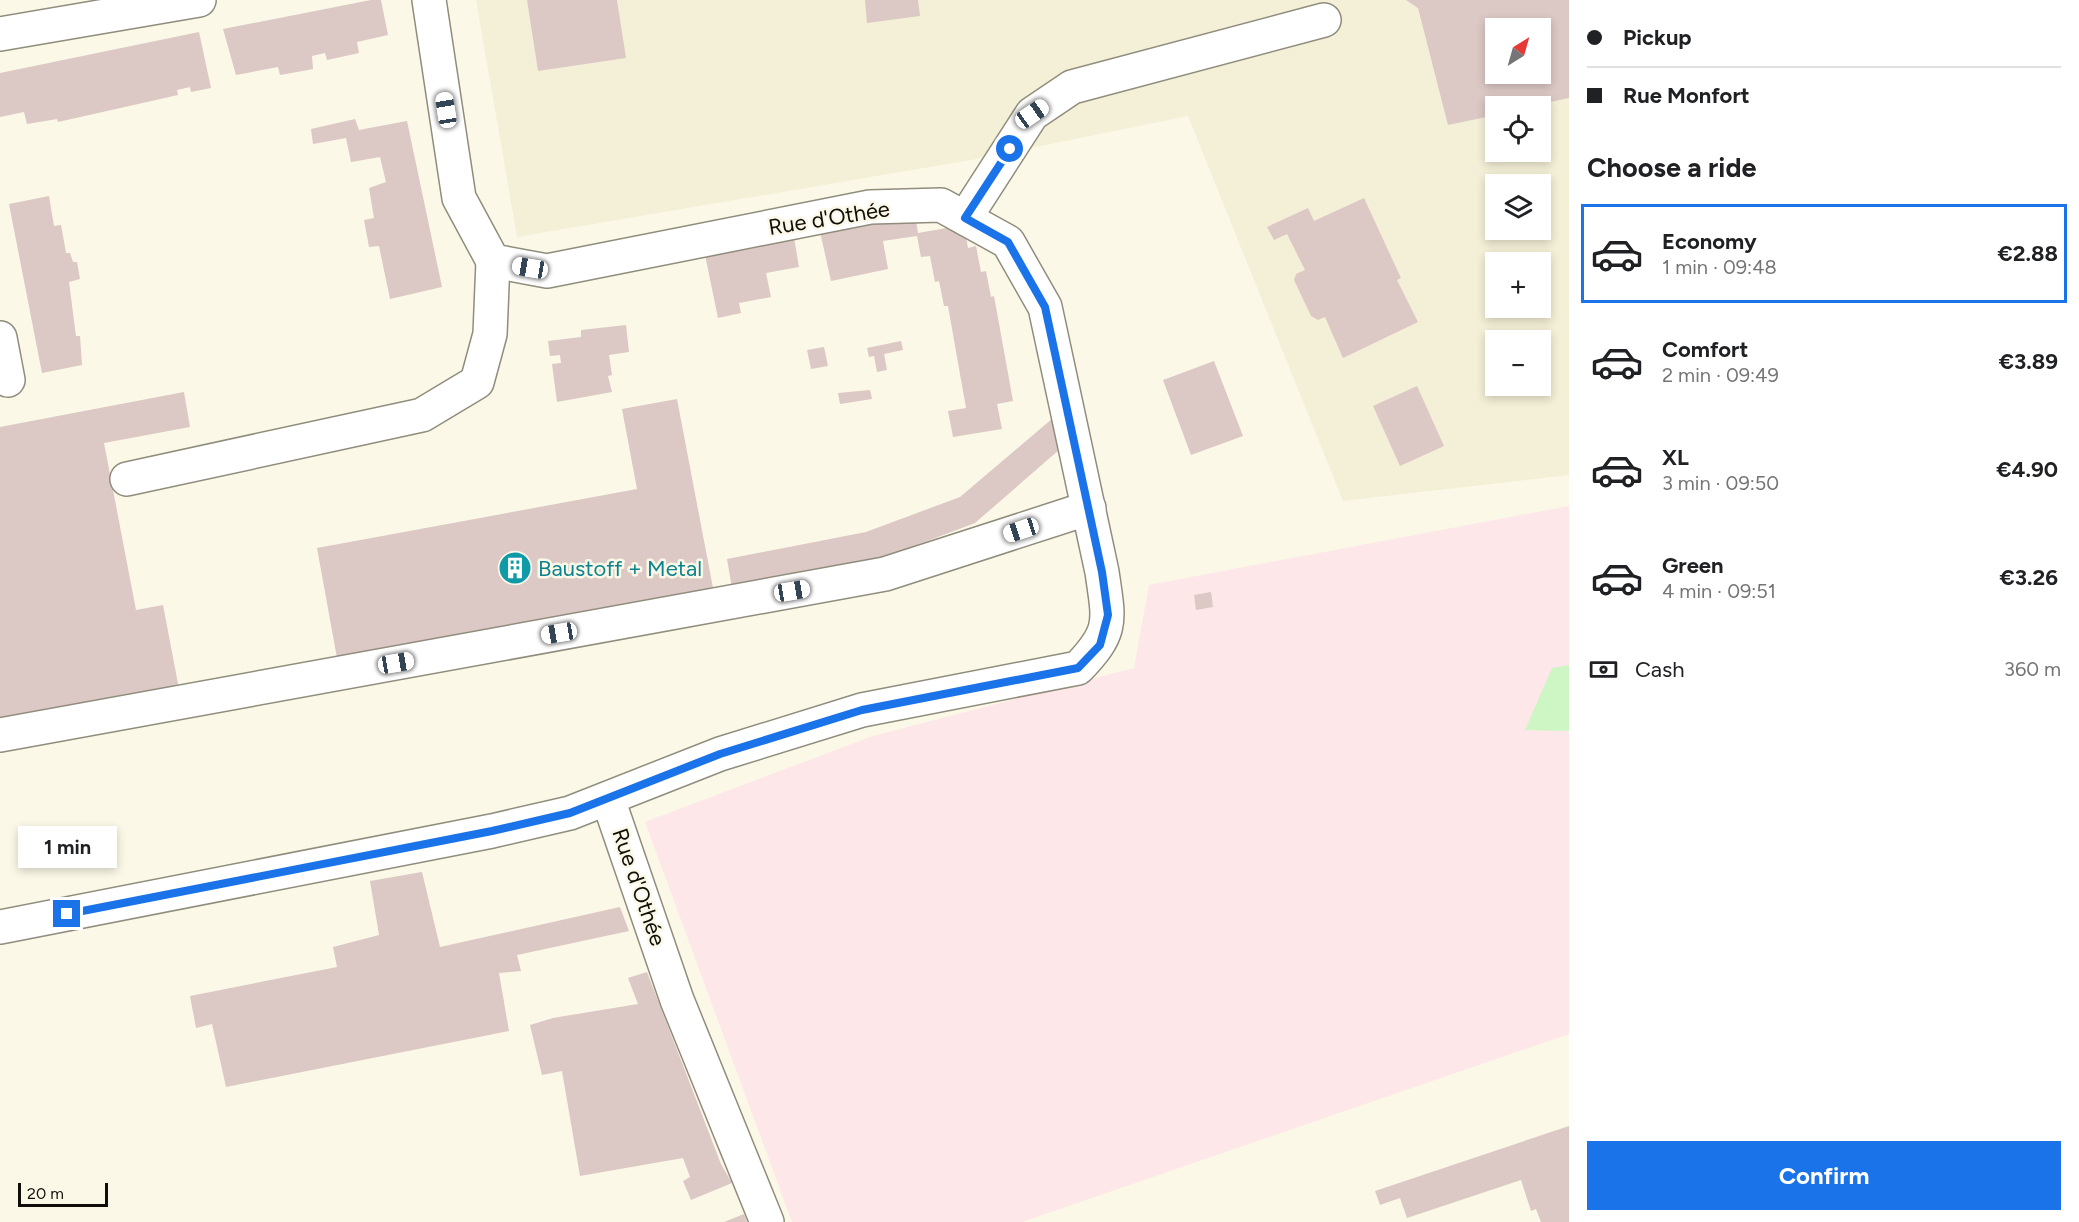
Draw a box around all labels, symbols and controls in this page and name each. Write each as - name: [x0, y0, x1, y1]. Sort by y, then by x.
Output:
- north arrow: [1485, 18, 1551, 84]
- map controls: [1485, 18, 1551, 396]
- text: Pickup: [1623, 24, 1692, 51]
- text: Rue Monfort: [1623, 82, 1750, 109]
- car: [434, 91, 458, 129]
- car: [1012, 96, 1052, 132]
- button: locate: [1485, 96, 1551, 162]
- route start: [996, 135, 1023, 162]
- text: Choose a ride: [1587, 151, 1756, 184]
- button: layers: [1485, 174, 1551, 240]
- street label: Rue d'Othée: [766, 195, 892, 241]
- icon: car: [1590, 227, 1644, 281]
- text: Economy: [1662, 228, 1757, 255]
- text: €2.88: [1998, 240, 2058, 267]
- button: +: [1485, 252, 1551, 318]
- text: 1 min · 09:48: [1662, 255, 1777, 279]
- car: [511, 256, 549, 280]
- button: −: [1485, 330, 1551, 396]
- icon: car: [1590, 335, 1644, 389]
- text: Comfort: [1662, 336, 1748, 363]
- text: €3.89: [1999, 348, 2058, 375]
- text: 2 min · 09:49: [1662, 363, 1779, 387]
- icon: car: [1590, 443, 1644, 497]
- text: XL: [1662, 444, 1689, 471]
- text: €4.90: [1996, 456, 2058, 483]
- text: 3 min · 09:50: [1662, 471, 1779, 495]
- car: [1001, 516, 1041, 544]
- building icon: Baustoff + Metal: [497, 550, 533, 586]
- icon: car: [1590, 551, 1644, 605]
- text: Green: [1662, 552, 1724, 579]
- place label: Baustoff + Metal: [538, 555, 702, 582]
- text: €3.26: [2000, 564, 2058, 591]
- car: [773, 579, 811, 603]
- text: 4 min · 09:51: [1662, 579, 1776, 603]
- car: [540, 621, 578, 645]
- car: [377, 651, 415, 675]
- icon: cash: [1587, 653, 1620, 686]
- text: Cash: [1635, 656, 1685, 683]
- text: 360 m: [2004, 657, 2061, 681]
- street label: Rue d'Othée: [606, 825, 672, 949]
- callout: 1 min: [17, 827, 116, 869]
- text: 1 min: [44, 835, 91, 859]
- route end: [53, 900, 80, 927]
- button: Confirm: [1587, 1141, 2061, 1210]
- scale bar: [18, 1180, 108, 1208]
- text: 20 m: [27, 1184, 64, 1203]

